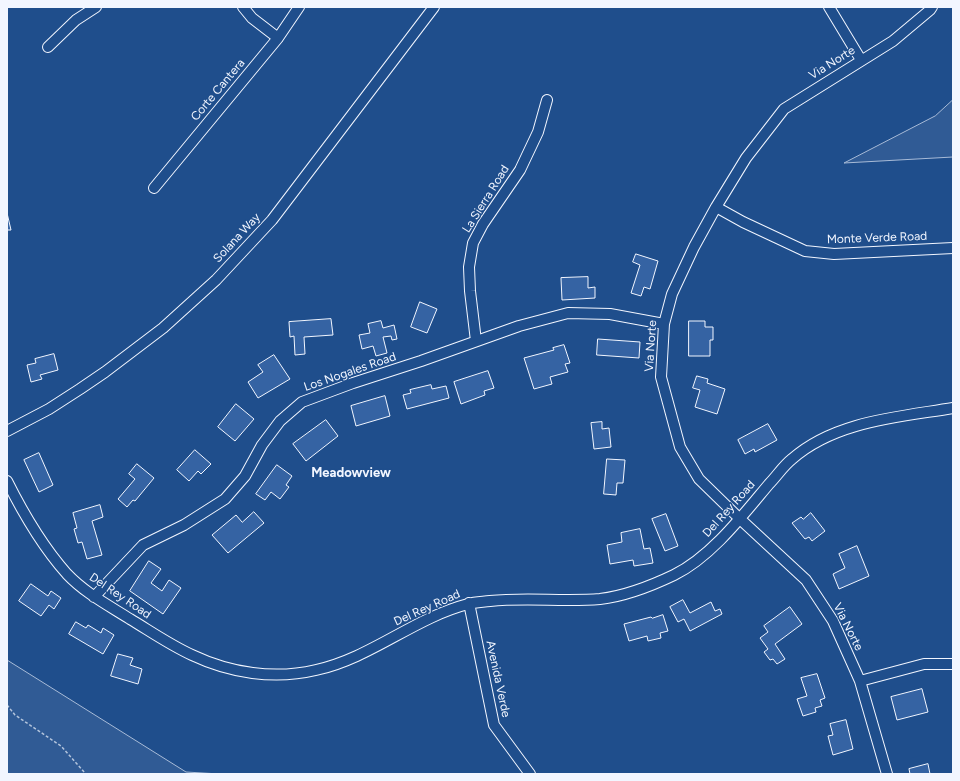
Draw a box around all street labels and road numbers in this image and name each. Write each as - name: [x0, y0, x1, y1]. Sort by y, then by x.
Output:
- street label: Via Norte: [806, 43, 858, 83]
- street label: Corte Cantera: [188, 56, 248, 124]
- street label: La Sierra Road: [460, 163, 512, 235]
- street label: Solana Way: [211, 210, 263, 266]
- street label: Monte Verde Road: [827, 229, 927, 247]
- street label: Via Norte: [642, 320, 660, 372]
- street label: Los Nogales Road: [302, 349, 398, 395]
- street label: Del Rey Road: [700, 478, 758, 540]
- street label: Del Rey Road: [86, 570, 154, 622]
- street label: Del Rey Road: [392, 587, 462, 629]
- street label: Via Norte: [830, 601, 866, 653]
- street label: Avenida Verde: [483, 639, 513, 719]

